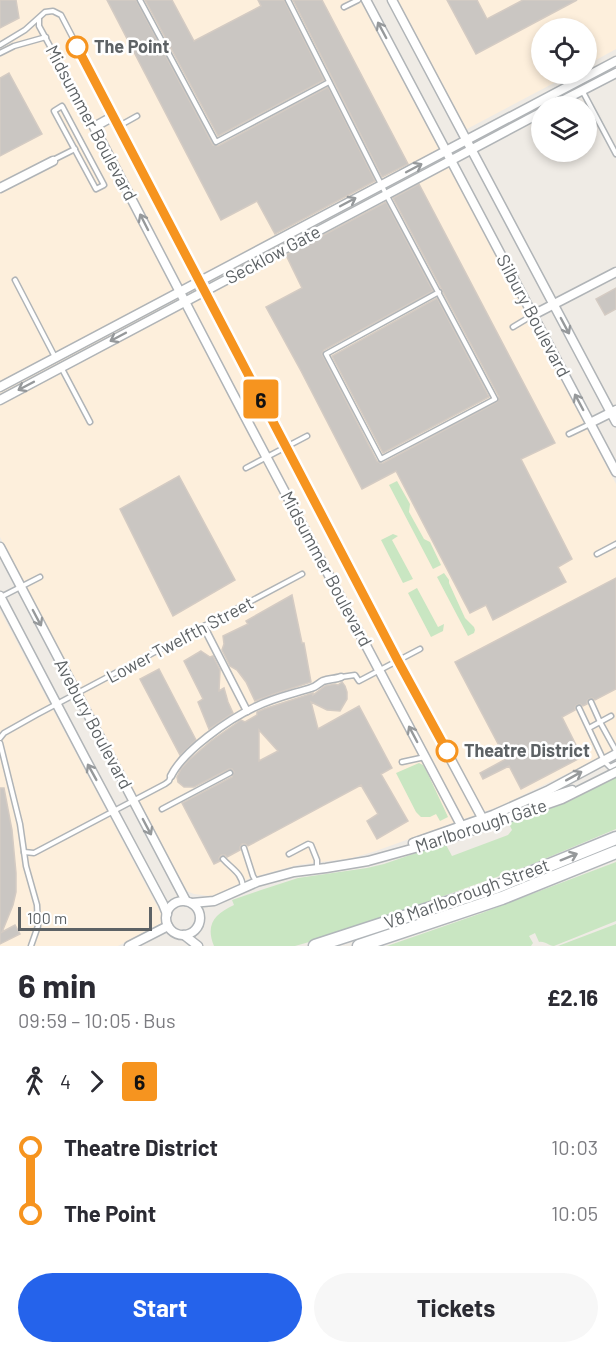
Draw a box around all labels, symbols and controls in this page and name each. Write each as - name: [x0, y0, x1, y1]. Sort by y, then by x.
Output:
- map controls: [531, 18, 597, 162]
- button: locate: [531, 18, 597, 84]
- one-way arrow: [376, 21, 387, 39]
- place label: The Point: [94, 35, 169, 57]
- marker: The Point: [66, 36, 88, 58]
- street label: Midsummer Boulevard: [42, 41, 142, 204]
- button: layers: [531, 96, 597, 162]
- one-way arrow: [405, 162, 422, 174]
- one-way arrow: [338, 196, 356, 207]
- one-way arrow: [137, 214, 149, 232]
- street label: Secklow Gate: [221, 220, 324, 288]
- street label: Silbury Boulevard: [492, 250, 575, 381]
- one-way arrow: [559, 317, 571, 334]
- one-way arrow: [109, 332, 127, 343]
- one-way arrow: [18, 380, 35, 392]
- line badge: 6: [242, 380, 280, 418]
- text: 6: [255, 387, 267, 412]
- one-way arrow: [573, 393, 584, 411]
- street label: Midsummer Boulevard: [277, 487, 377, 650]
- street label: Lower Twelfth Street: [102, 591, 257, 687]
- one-way arrow: [32, 608, 43, 626]
- street label: Avebury Boulevard: [50, 654, 138, 793]
- one-way arrow: [407, 725, 419, 743]
- place label: Theatre District: [464, 739, 590, 761]
- marker: Theatre District: [436, 740, 458, 762]
- one-way arrow: [86, 763, 97, 781]
- one-way arrow: [565, 770, 582, 782]
- street label: Marlborough Gate: [412, 793, 549, 857]
- one-way arrow: [142, 818, 153, 836]
- one-way arrow: [559, 851, 577, 862]
- street label: V8 Marlborough Street: [381, 853, 552, 933]
- scale bar: [18, 904, 152, 932]
- text: 100 m: [27, 908, 67, 927]
- text: 6 min: [18, 965, 96, 1005]
- text: £2.16: [547, 984, 598, 1010]
- text: 09:59 – 10:05 · Bus: [18, 1008, 176, 1032]
- icon: walk: [18, 1065, 51, 1098]
- icon: forward: [80, 1065, 113, 1098]
- text: 4: [60, 1069, 71, 1093]
- text: 6: [134, 1069, 145, 1094]
- text: Theatre District: [64, 1134, 218, 1160]
- text: 10:03: [551, 1135, 598, 1159]
- text: The Point: [64, 1200, 156, 1226]
- text: 10:05: [551, 1201, 598, 1225]
- button: Start: [18, 1273, 302, 1342]
- button: Tickets: [314, 1273, 598, 1342]

